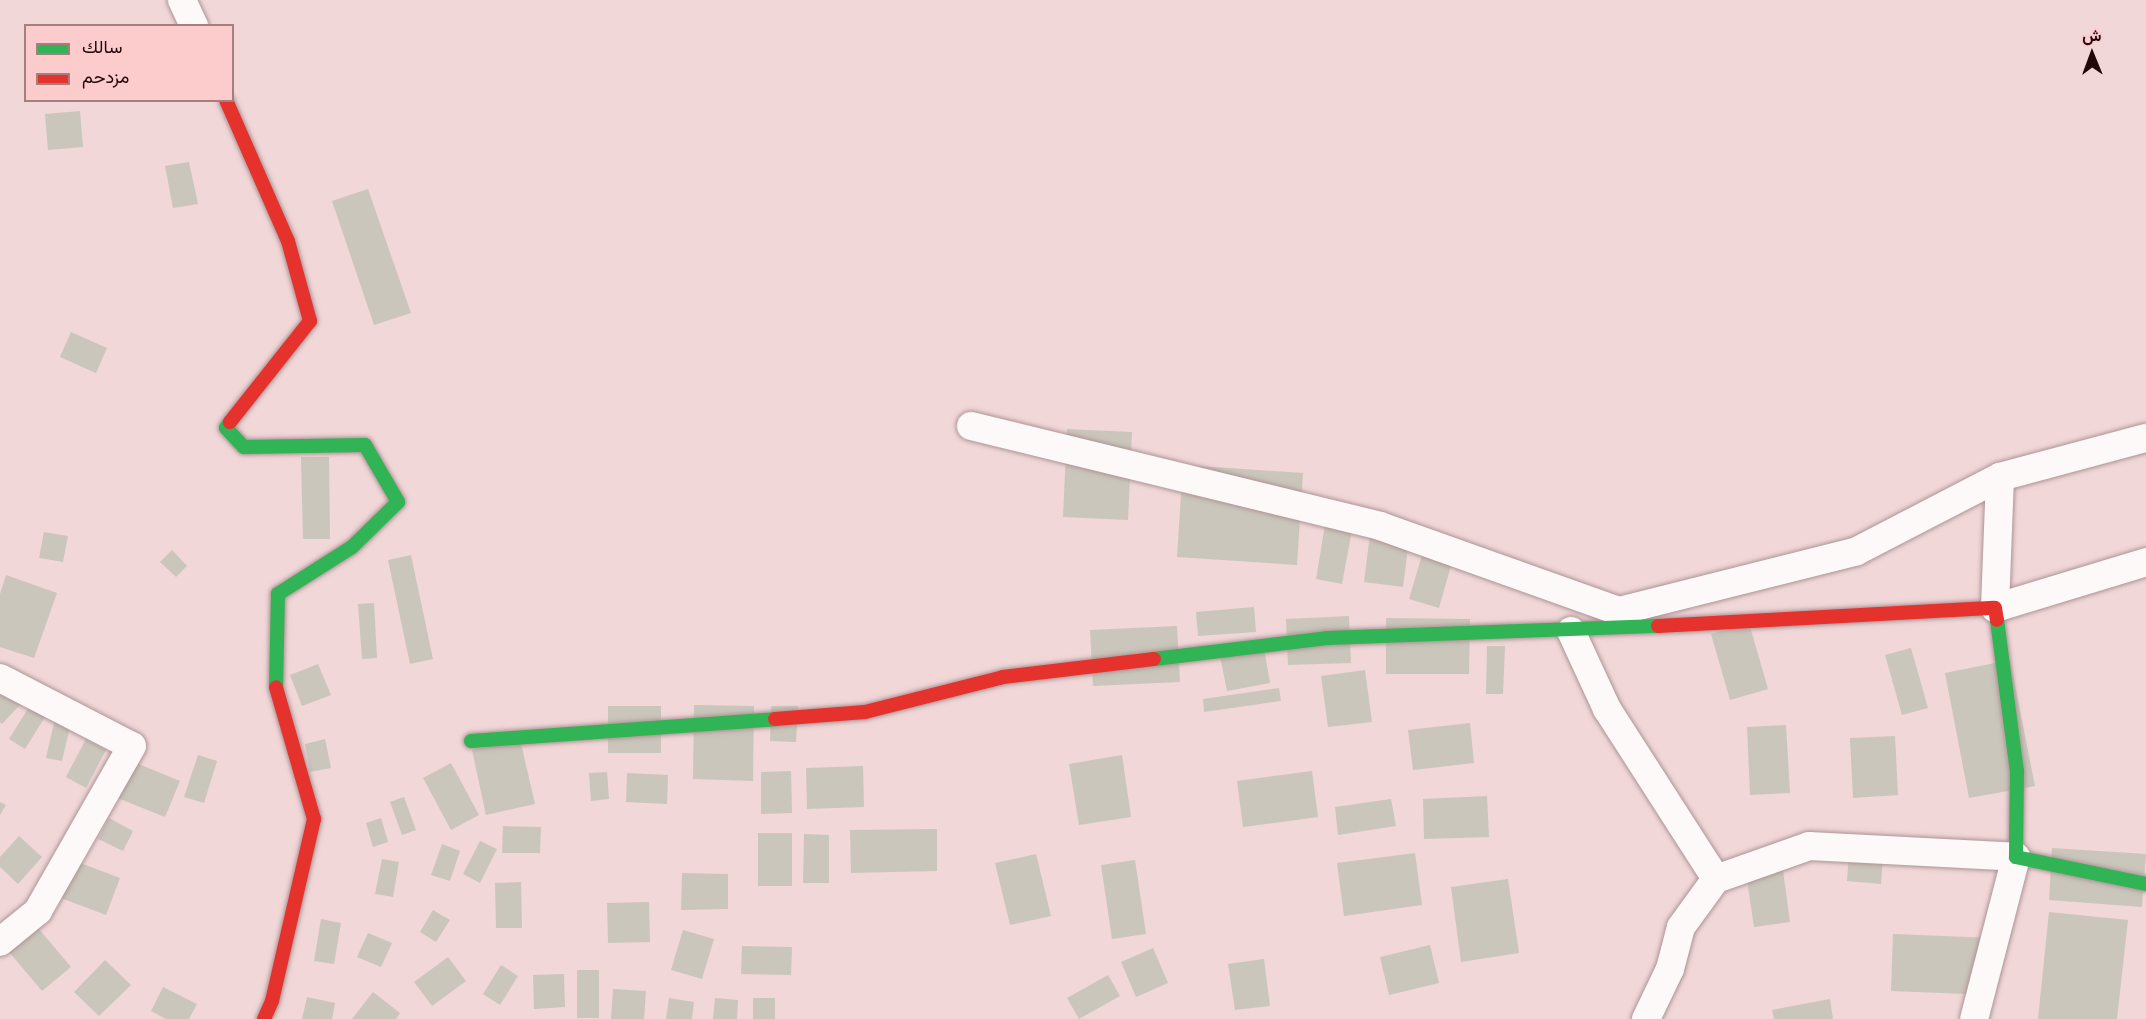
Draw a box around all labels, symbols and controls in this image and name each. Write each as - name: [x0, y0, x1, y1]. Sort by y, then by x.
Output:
- legend: [24, 24, 234, 102]
- north arrow: [2062, 24, 2122, 84]
- text: ش: [2082, 28, 2101, 44]
- text: سالك: [82, 39, 122, 57]
- text: مزدحم: [82, 69, 129, 87]

